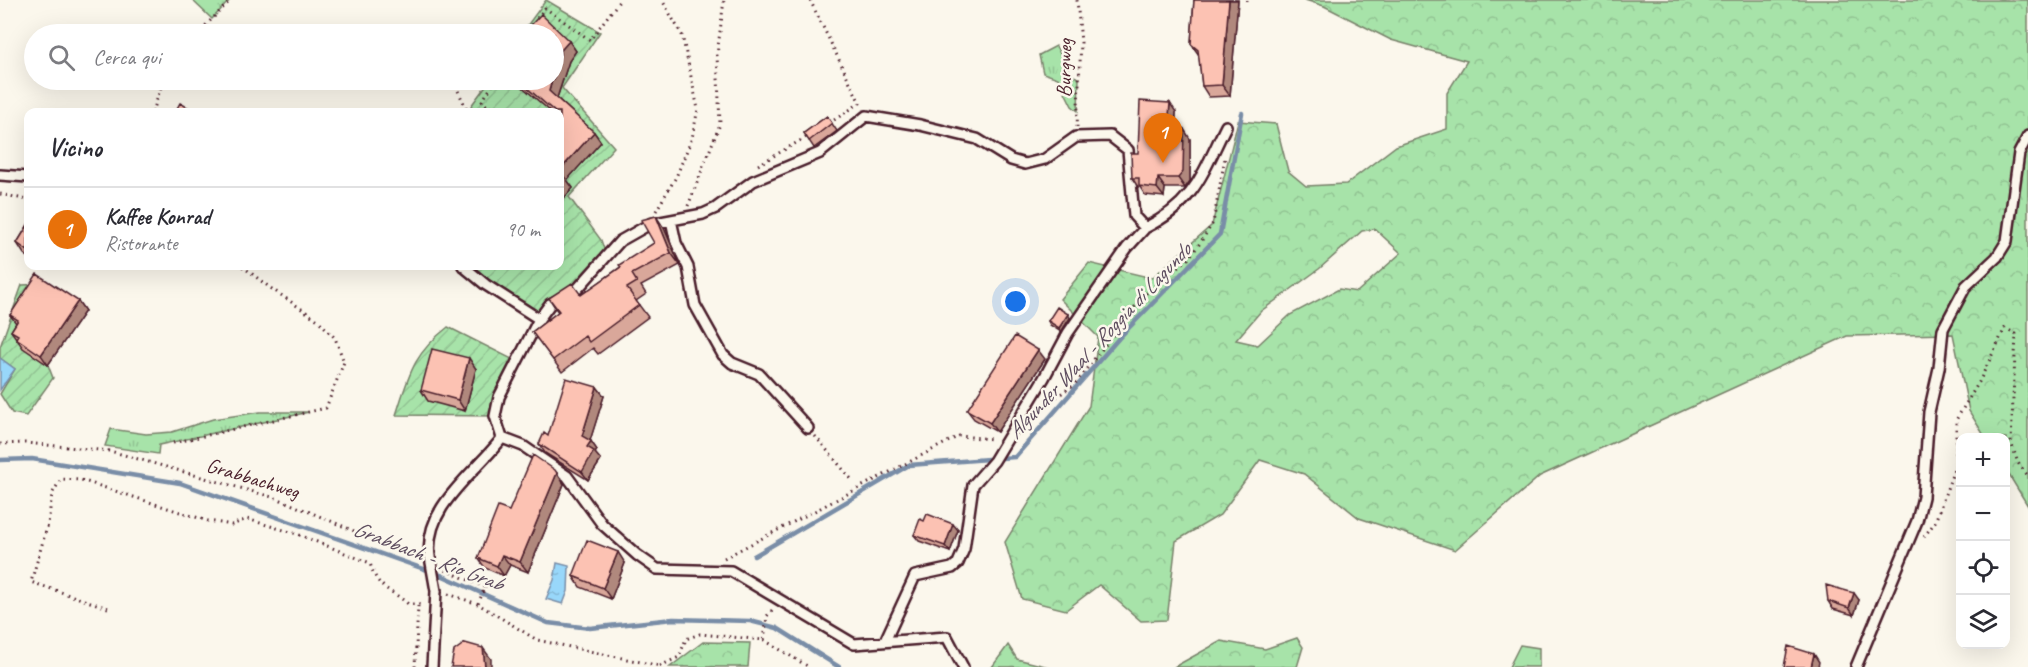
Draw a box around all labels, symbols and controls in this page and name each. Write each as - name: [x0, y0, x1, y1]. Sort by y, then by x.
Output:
- search box: [24, 24, 564, 90]
- street label: Burgweg: [1050, 37, 1078, 98]
- icon: search: [45, 41, 78, 74]
- text: Cerca qui: [93, 43, 161, 71]
- pin: 1: [1144, 114, 1182, 163]
- text: Vicino: [48, 131, 102, 164]
- text: Kaffee Konrad: [105, 203, 210, 231]
- text: 1: [63, 217, 72, 242]
- text: 90 m: [506, 217, 540, 242]
- text: Ristorante: [105, 231, 178, 256]
- water label: Algunder Waal - Roggia di Lagundo: [1001, 235, 1199, 445]
- your location: [1001, 287, 1030, 316]
- map controls: [1956, 433, 2010, 649]
- button: +: [1956, 433, 2010, 487]
- street label: Grabbachweg: [203, 452, 304, 505]
- button: −: [1956, 487, 2010, 541]
- water label: Grabbach - Rio Grab: [349, 515, 510, 599]
- button: locate: [1956, 541, 2010, 595]
- button: layers: [1956, 595, 2010, 649]

